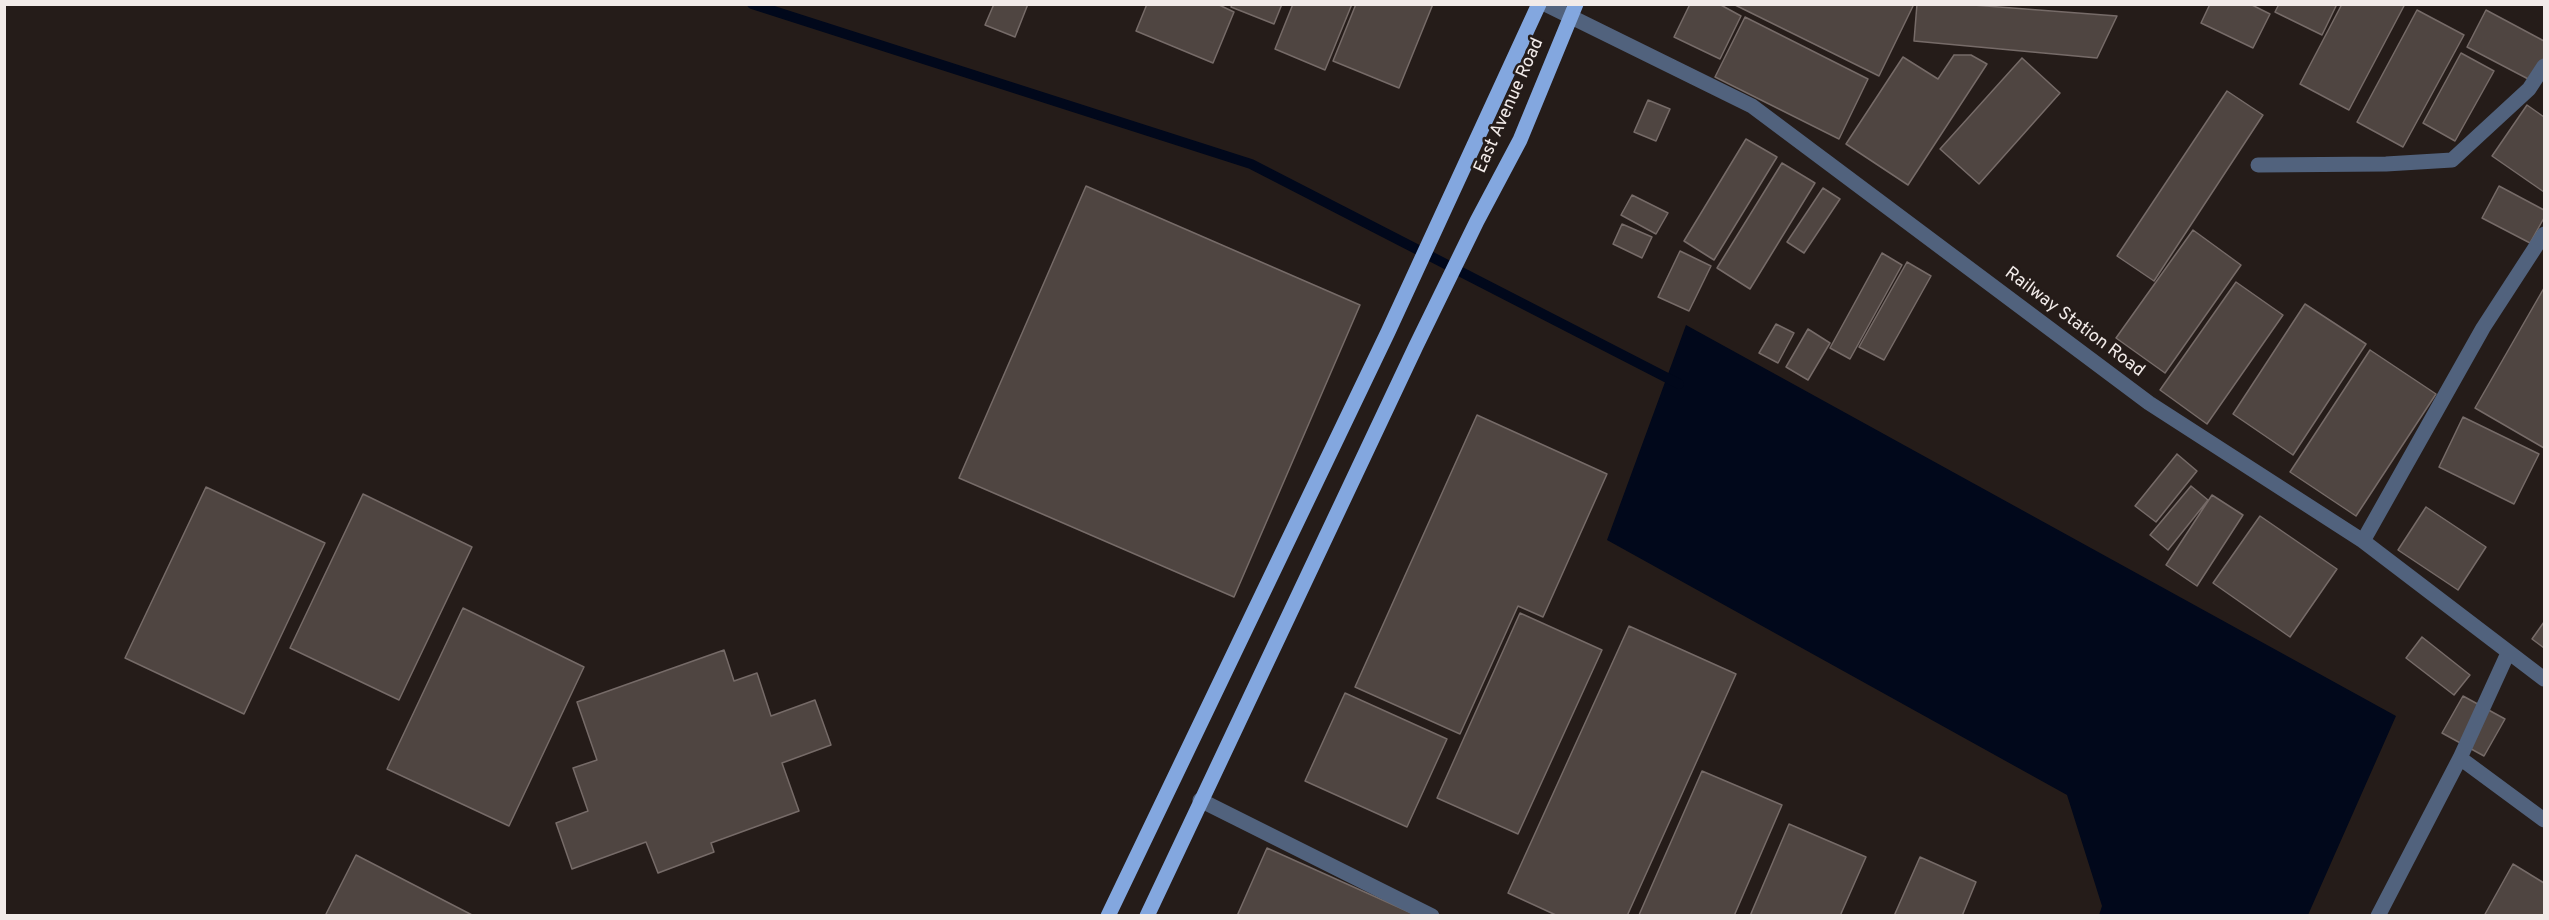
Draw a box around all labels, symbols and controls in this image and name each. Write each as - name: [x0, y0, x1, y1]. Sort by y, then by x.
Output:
- street label: East Avenue Road: [1471, 35, 1549, 177]
- street label: Railway Station Road: [2000, 263, 2148, 383]

